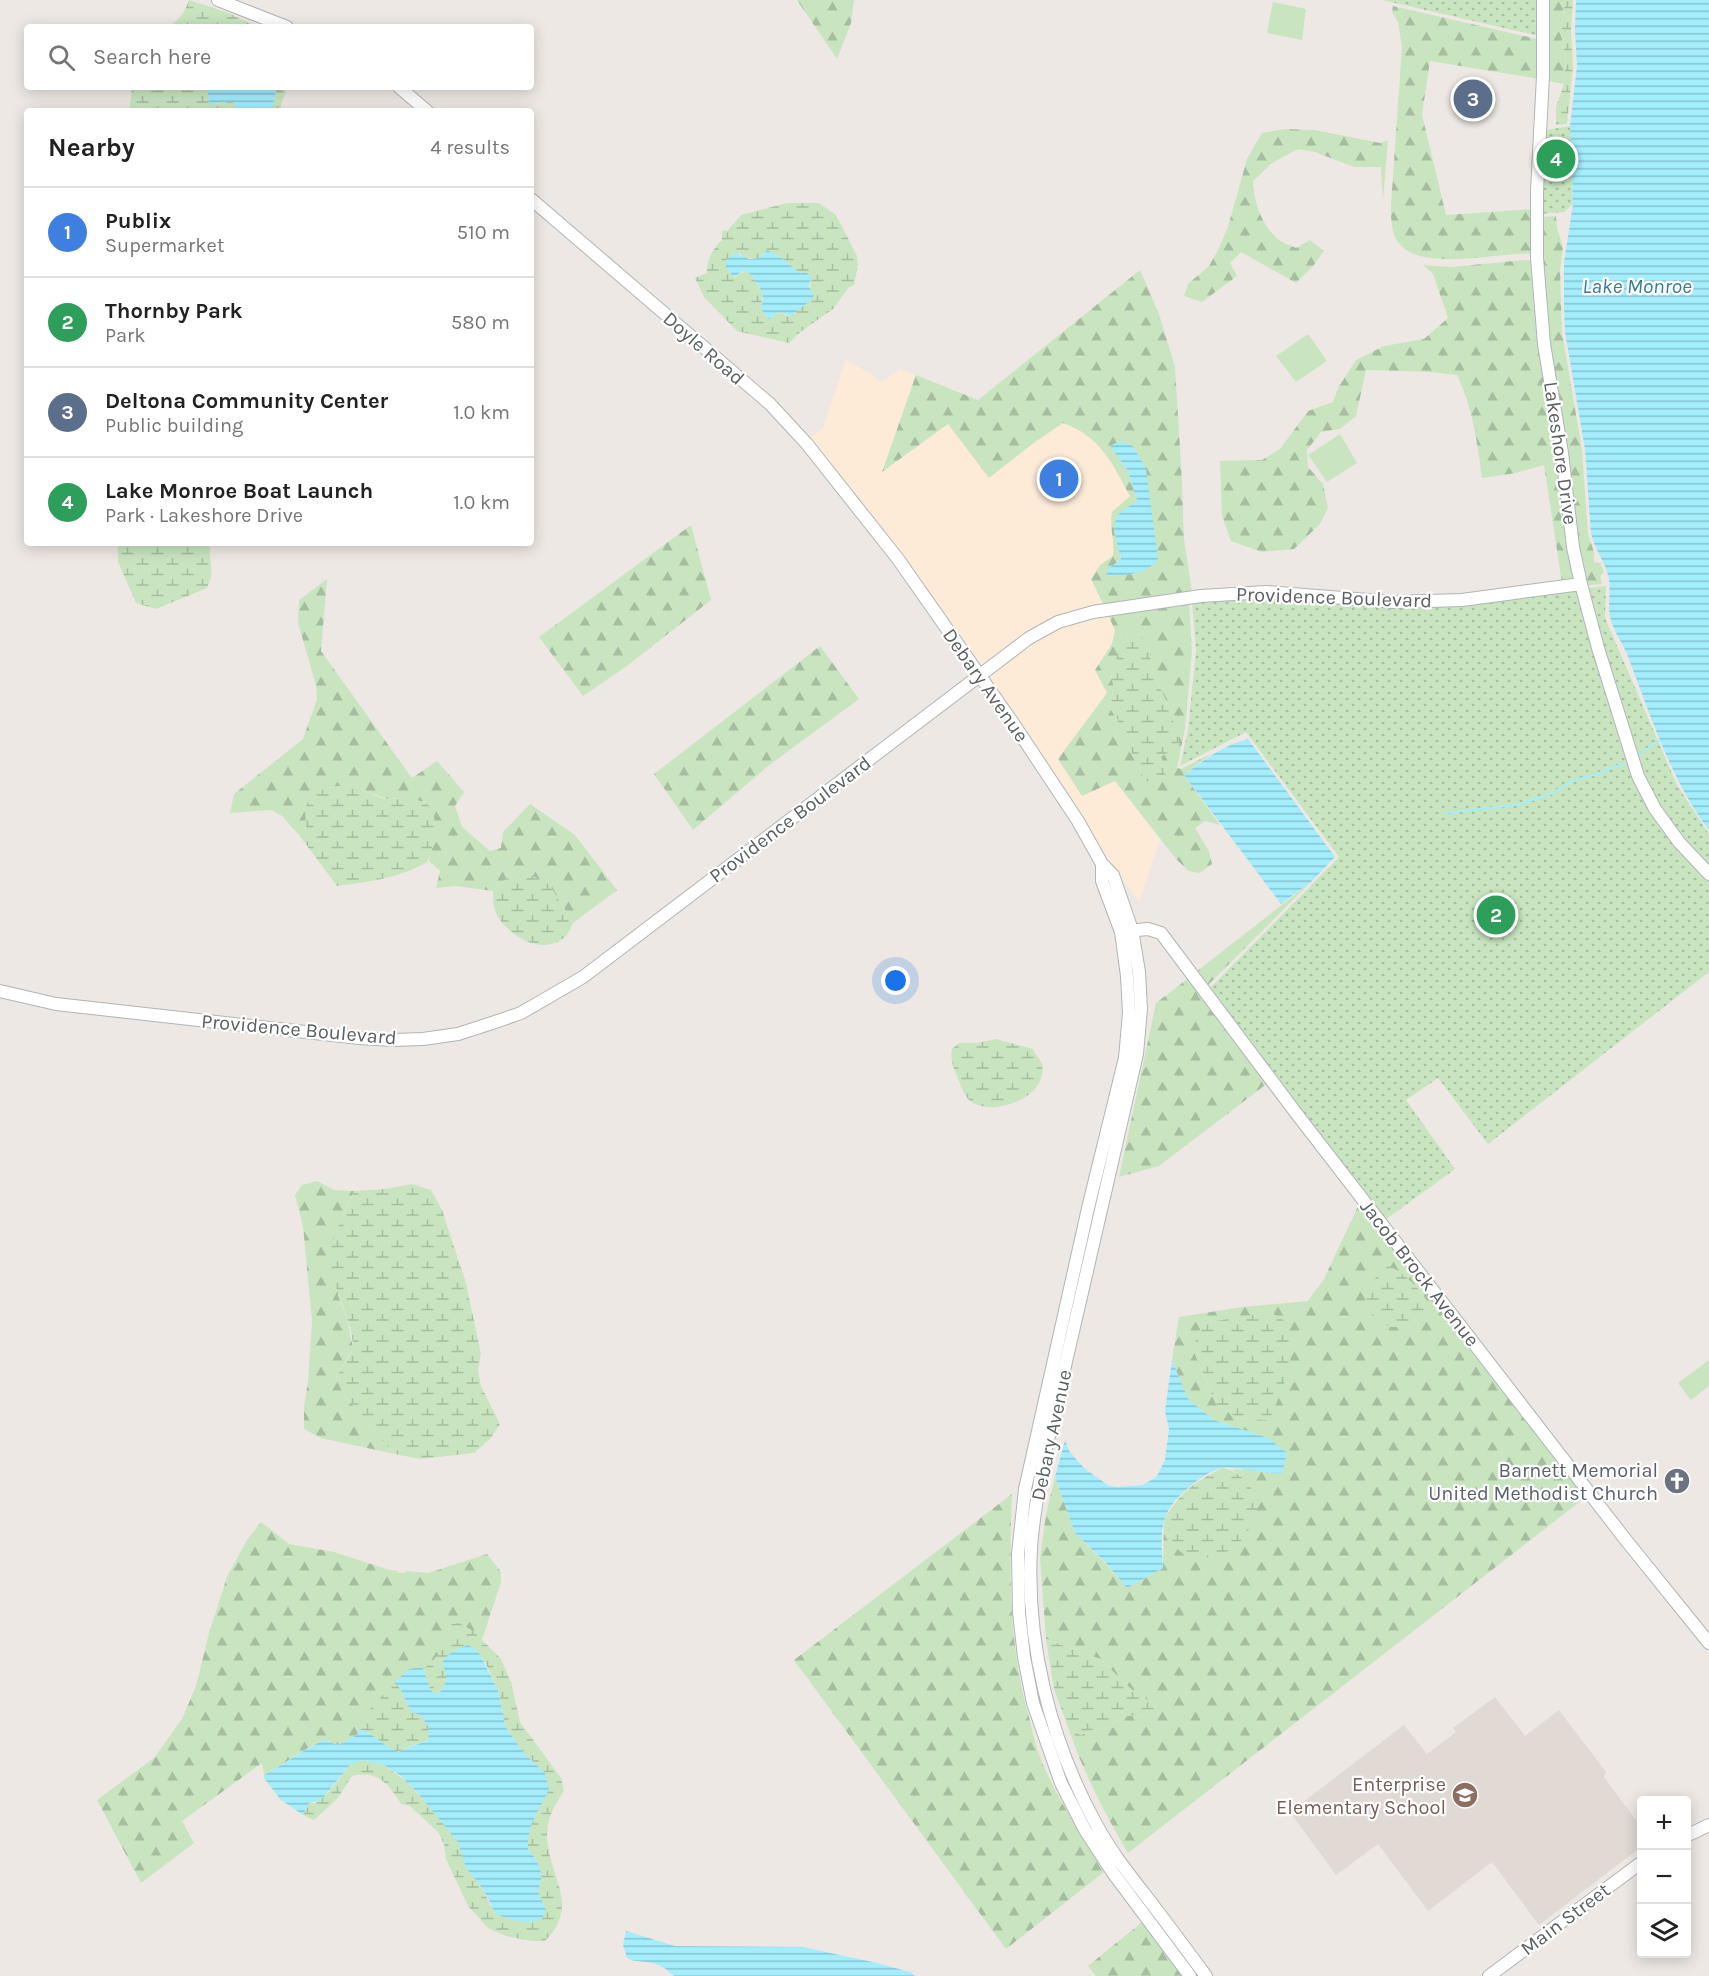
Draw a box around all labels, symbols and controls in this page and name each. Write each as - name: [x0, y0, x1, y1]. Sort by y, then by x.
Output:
- search box: [24, 24, 534, 90]
- icon: search: [45, 41, 78, 74]
- text: Search here: [93, 44, 211, 70]
- pin: 3: [1454, 76, 1492, 122]
- text: Nearby: [48, 132, 135, 163]
- text: 4 results: [430, 136, 510, 159]
- pin: 4: [1536, 136, 1576, 182]
- text: Publix: [105, 208, 171, 234]
- text: 1: [64, 221, 71, 244]
- text: 510 m: [457, 221, 510, 244]
- text: Supermarket: [105, 234, 224, 257]
- water label: Lake Monroe: [1582, 274, 1692, 298]
- text: Thornby Park: [105, 298, 243, 324]
- street label: Doyle Road: [658, 307, 749, 390]
- text: 2: [61, 311, 74, 334]
- text: 580 m: [451, 311, 510, 334]
- text: Park: [105, 324, 146, 347]
- street label: Lakeshore Drive: [1539, 380, 1582, 526]
- text: Deltona Community Center: [105, 388, 388, 414]
- text: 3: [61, 401, 74, 424]
- text: 1.0 km: [453, 401, 510, 424]
- text: Public building: [105, 414, 243, 437]
- pin: 1: [1040, 456, 1078, 502]
- text: Lake Monroe Boat Launch: [105, 478, 373, 504]
- text: 4: [62, 491, 73, 514]
- text: 1.0 km: [453, 491, 510, 514]
- text: Park · Lakeshore Drive: [105, 504, 303, 527]
- street label: Providence Boulevard: [1236, 583, 1432, 612]
- street label: Debary Avenue: [938, 624, 1033, 747]
- street label: Providence Boulevard: [705, 751, 876, 888]
- pin: 2: [1476, 892, 1516, 938]
- your location: [881, 966, 910, 995]
- street label: Providence Boulevard: [200, 1009, 398, 1050]
- street label: Jacob Brock Avenue: [1355, 1195, 1484, 1351]
- street label: Debary Avenue: [1026, 1367, 1077, 1503]
- place label: Barnett Memorial United Methodist Church: [1428, 1459, 1658, 1505]
- church icon: Barnett Memorial United Methodist Church: [1662, 1466, 1692, 1496]
- place label: Enterprise Elementary School: [1276, 1773, 1446, 1819]
- school or university icon: Enterprise Elementary School: [1450, 1780, 1480, 1810]
- map controls: [1637, 1796, 1691, 1958]
- button: +: [1637, 1796, 1691, 1850]
- button: −: [1637, 1850, 1691, 1904]
- street label: Main Street: [1516, 1878, 1615, 1960]
- button: layers: [1637, 1904, 1691, 1958]

